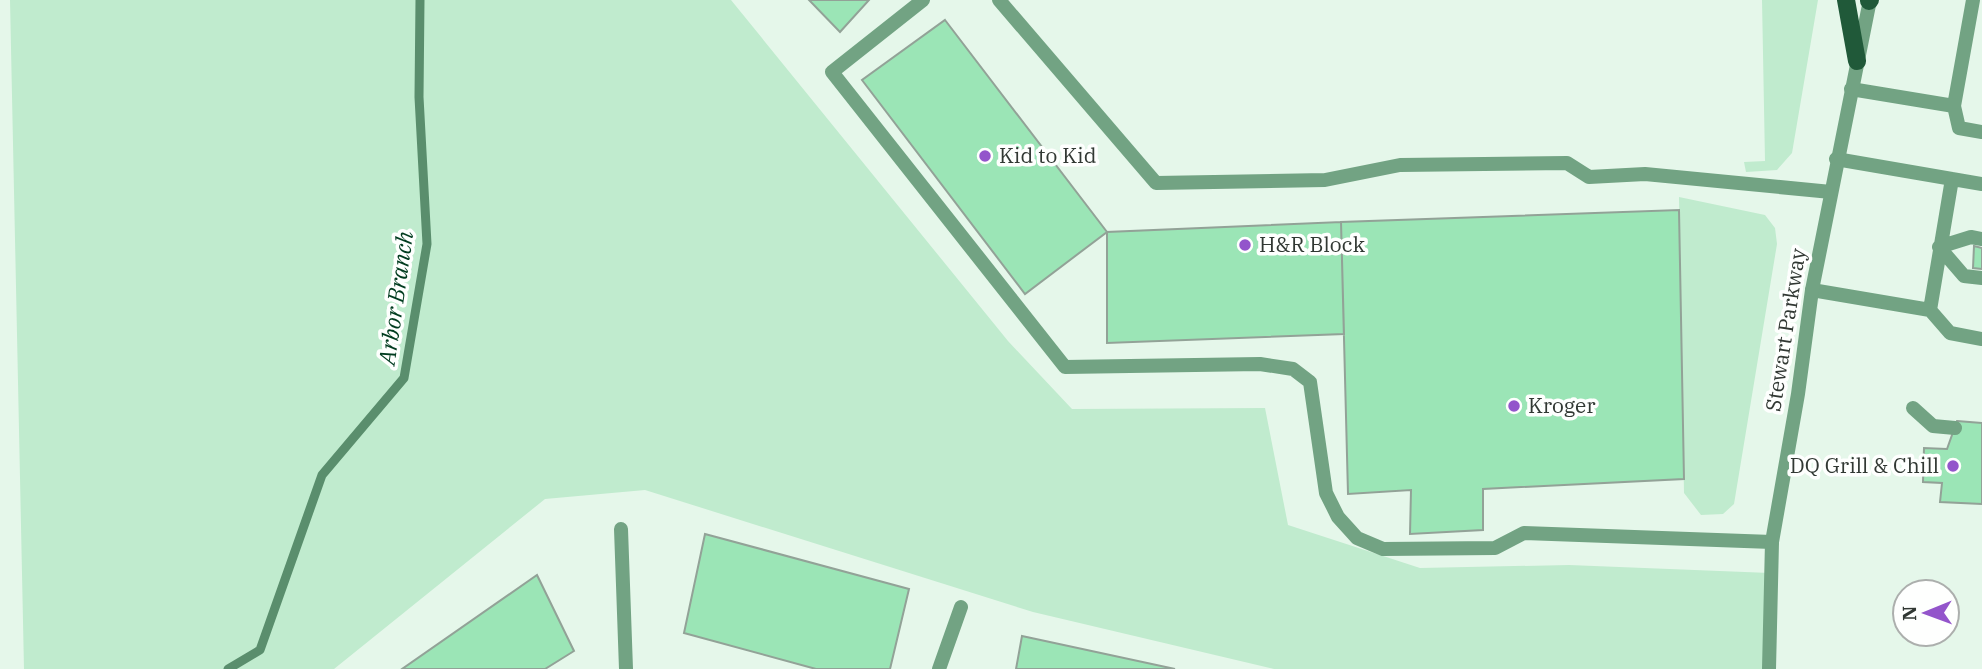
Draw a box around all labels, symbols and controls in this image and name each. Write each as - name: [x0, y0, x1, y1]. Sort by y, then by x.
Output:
- place label: Kid to Kid: [999, 141, 1097, 169]
- marker: Kid to Kid: [977, 148, 993, 164]
- water label: Arbor Branch: [370, 229, 419, 369]
- place label: H&R Block: [1259, 230, 1366, 258]
- marker: H&R Block: [1237, 237, 1253, 253]
- street label: Stewart Parkway: [1758, 245, 1812, 413]
- place label: Kroger: [1528, 391, 1596, 419]
- marker: Kroger: [1506, 398, 1522, 414]
- place label: DQ Grill & Chill: [1790, 451, 1939, 479]
- marker: DQ Grill & Chill: [1945, 458, 1961, 474]
- north arrow: [1891, 578, 1961, 648]
- text: N: [1897, 606, 1921, 621]

